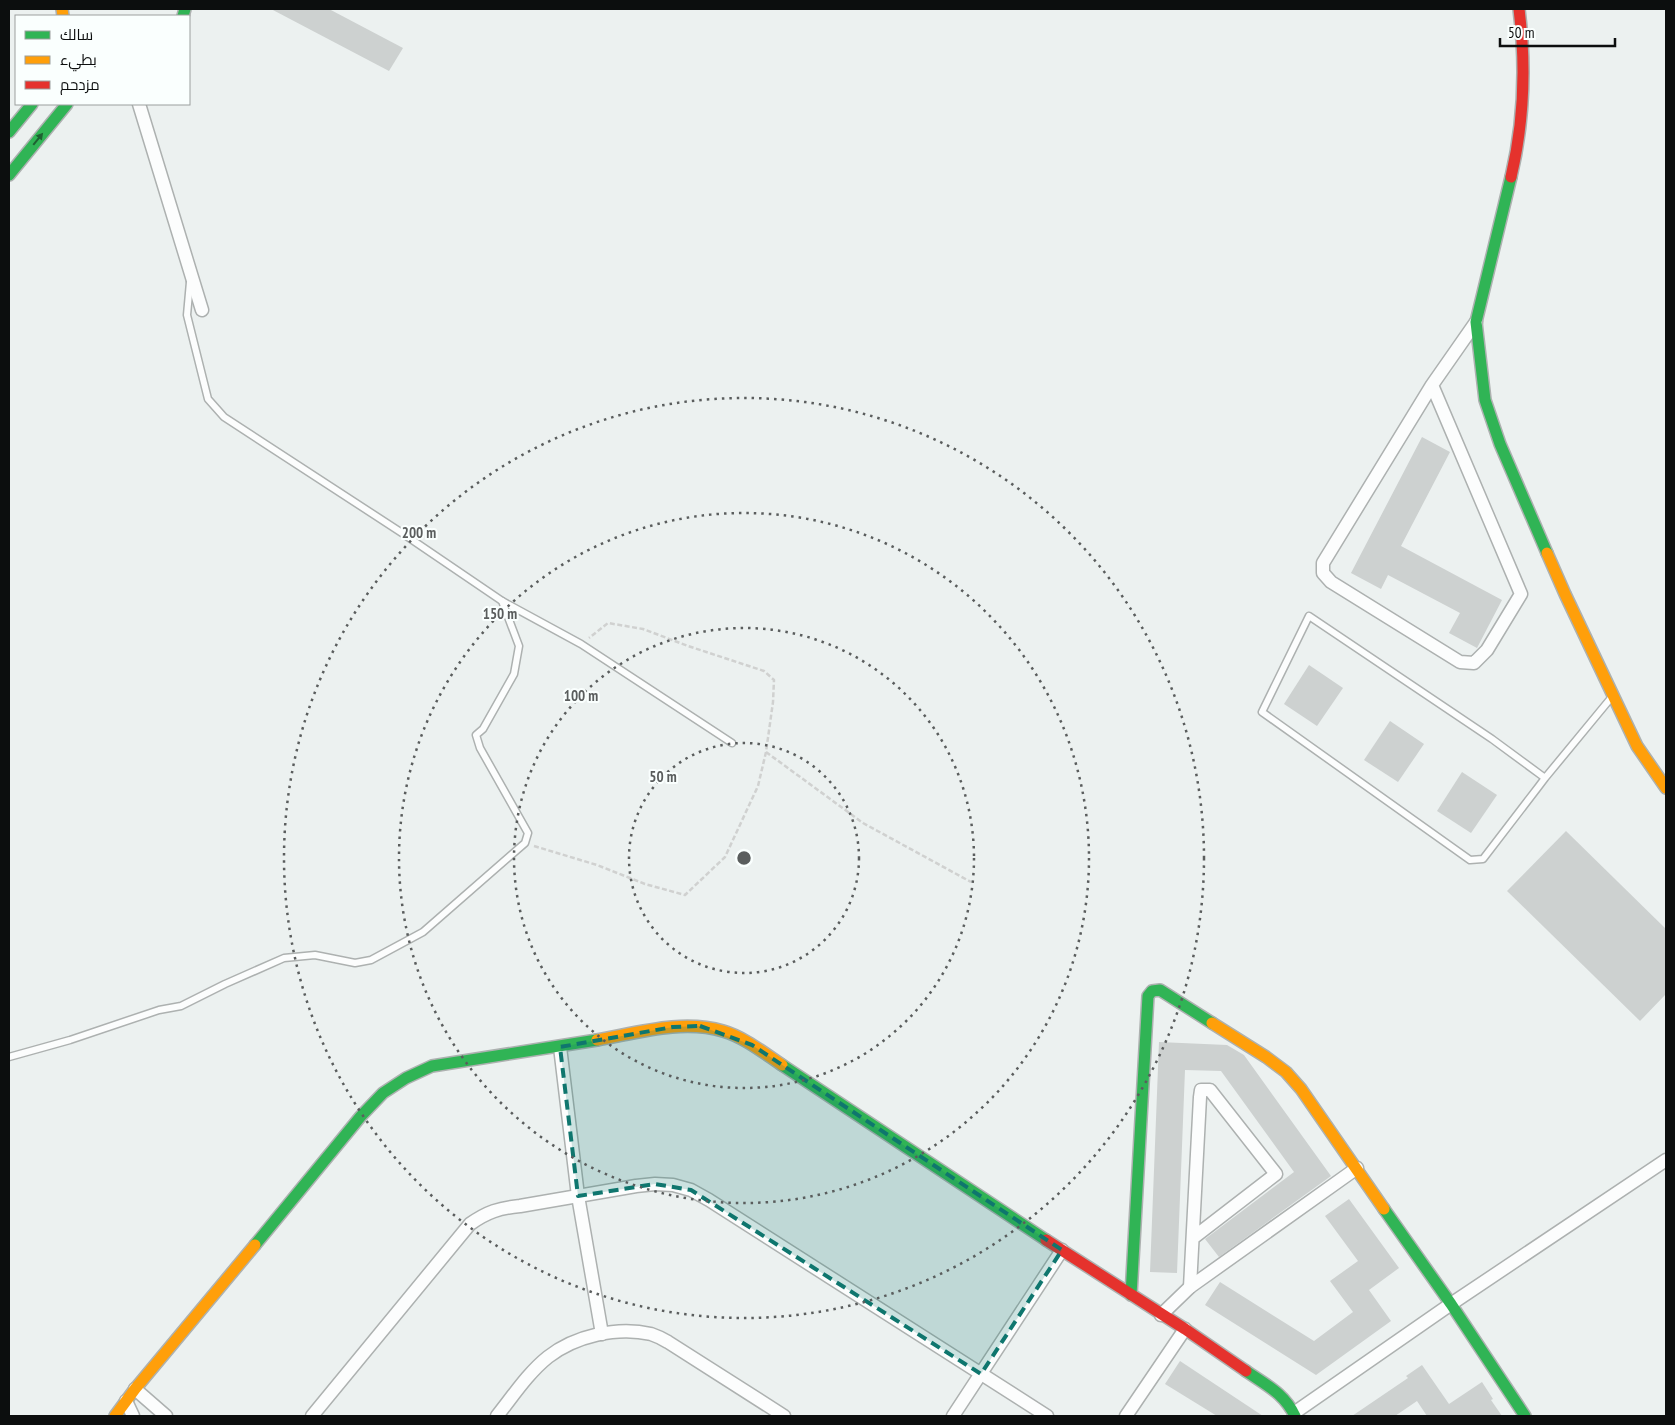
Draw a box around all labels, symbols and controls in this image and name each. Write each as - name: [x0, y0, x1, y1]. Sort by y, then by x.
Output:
- legend: [15, 15, 190, 105]
- scale bar: [1500, 15, 1615, 47]
- text: 50 m: [1508, 23, 1534, 42]
- text: سالك: [60, 25, 93, 44]
- text: بطيء: [60, 50, 97, 72]
- text: مزدحم: [60, 75, 100, 95]
- one-way arrow: [33, 133, 44, 146]
- text: 200 m: [402, 523, 436, 542]
- text: 150 m: [483, 604, 517, 623]
- text: 100 m: [564, 686, 598, 705]
- text: 50 m: [649, 767, 677, 786]
- centre of rings: [735, 849, 753, 867]

